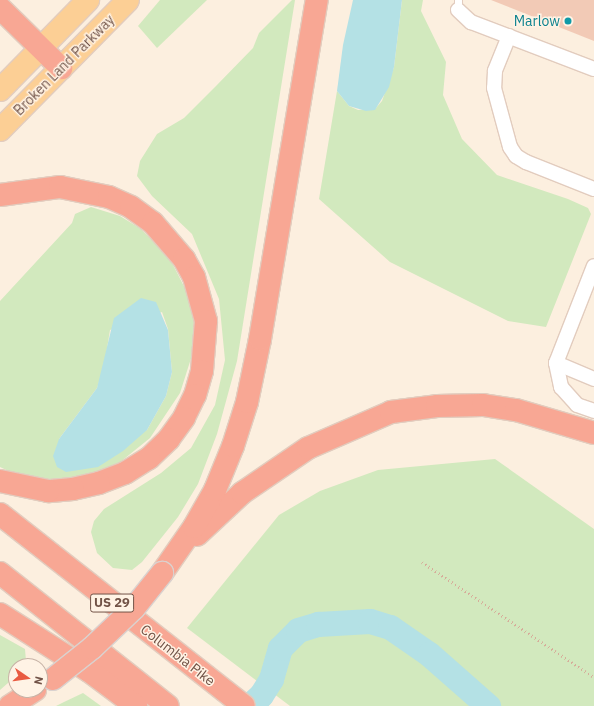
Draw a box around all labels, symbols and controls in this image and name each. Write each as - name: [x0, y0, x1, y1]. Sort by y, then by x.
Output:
- street label: Broken Land Parkway: [10, 11, 118, 119]
- place label: Marlow: [514, 13, 560, 29]
- marker: Marlow: [563, 16, 573, 26]
- road number: US 29: [90, 592, 134, 614]
- street label: Columbia Pike: [137, 621, 219, 689]
- north arrow: [8, 658, 48, 698]
- text: N: [31, 675, 46, 686]

